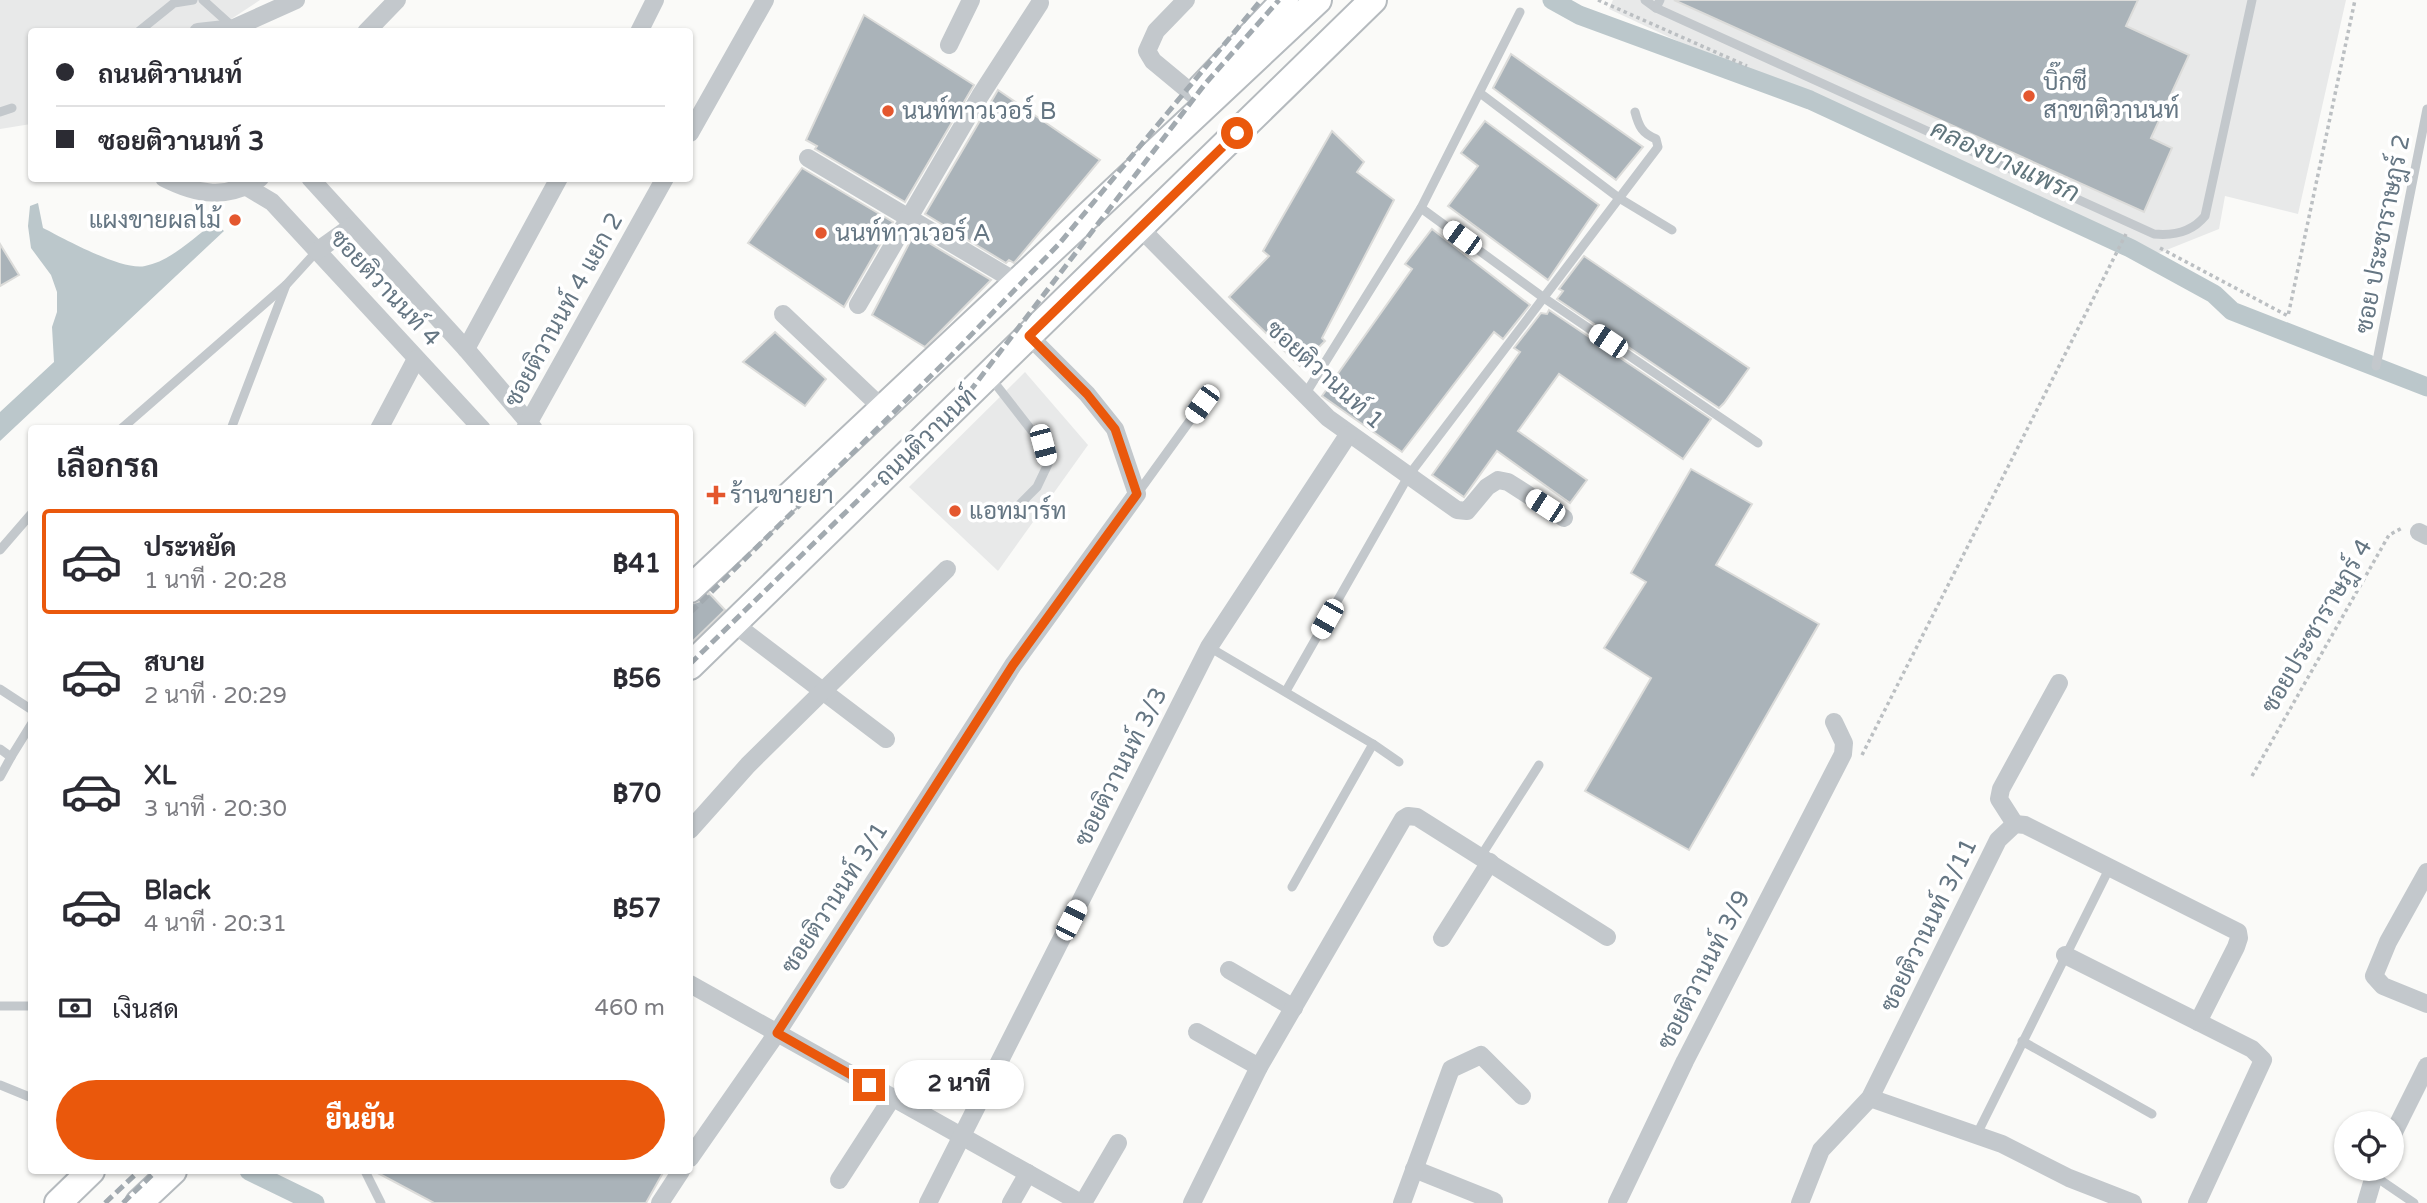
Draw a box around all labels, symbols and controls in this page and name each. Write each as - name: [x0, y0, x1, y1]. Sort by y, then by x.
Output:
- text: ถนนติวานนท์: [98, 59, 242, 90]
- place label: บิ๊กซี สาขาติวานนท์: [2043, 61, 2179, 125]
- marker: บิ๊กซี สาขาติวานนท์: [2021, 88, 2037, 104]
- place label: นนท์ทาวเวอร์ B: [902, 95, 1056, 126]
- marker: นนท์ทาวเวอร์ B: [880, 103, 896, 119]
- water label: คลองบางแพรก: [1926, 113, 2084, 209]
- route start: [1221, 117, 1253, 149]
- text: ซอยติวานนท์ 3: [98, 126, 264, 157]
- street label: ซอย ประชาราษฎร์ 2: [2348, 132, 2418, 336]
- place label: แผงขายผลไม้: [89, 204, 222, 235]
- street label: ซอยติวานนท์ 4 แยก 2: [497, 207, 629, 412]
- marker: แผงขายผลไม้: [227, 212, 243, 228]
- place label: นนท์ทาวเวอร์ A: [835, 217, 991, 248]
- car: [1439, 217, 1486, 259]
- street label: ซอยติวานนท์ 4: [324, 222, 448, 352]
- marker: นนท์ทาวเวอร์ A: [813, 225, 829, 241]
- street label: ซอยติวานนท์ 1: [1260, 313, 1391, 436]
- car: [1585, 321, 1632, 361]
- street label: ถนนติวานนท์: [868, 380, 983, 492]
- car: [1182, 381, 1223, 427]
- car: [1028, 422, 1059, 468]
- text: เลือกรถ: [56, 448, 159, 486]
- place label: ร้านขายยา: [730, 480, 834, 510]
- car: [1522, 486, 1569, 526]
- marker: ร้านขายยา: [708, 487, 724, 503]
- place label: แอทมาร์ท: [969, 495, 1067, 526]
- marker: แอทมาร์ท: [947, 503, 963, 519]
- icon: car: [60, 530, 123, 593]
- text: ประหยัด: [144, 532, 237, 563]
- street label: ซอยประชาราษฎร์ 4: [2254, 533, 2379, 719]
- text: ฿41: [613, 548, 661, 579]
- text: 1 นาที · 20:28: [144, 567, 287, 595]
- car: [1308, 596, 1347, 642]
- icon: car: [60, 645, 123, 708]
- text: สบาย: [144, 647, 205, 678]
- text: ฿56: [613, 663, 661, 694]
- text: 2 นาที · 20:29: [144, 682, 287, 710]
- street label: ซอยติวานนท์ 3/3: [1067, 682, 1174, 851]
- icon: car: [60, 760, 123, 823]
- text: XL: [144, 760, 176, 791]
- text: ฿70: [613, 778, 661, 809]
- text: 3 นาที · 20:30: [144, 795, 287, 823]
- street label: ซอยติวานนท์ 3/1: [774, 816, 895, 979]
- street label: ซอยติวานนท์ 3/11: [1873, 833, 1984, 1017]
- icon: car: [60, 875, 123, 938]
- text: Black: [144, 875, 211, 906]
- street label: ซอยติวานนท์ 3/9: [1650, 885, 1757, 1054]
- text: ฿57: [613, 893, 661, 924]
- car: [1053, 897, 1090, 943]
- text: 4 นาที · 20:31: [144, 910, 287, 938]
- icon: cash: [56, 989, 94, 1027]
- text: เงินสด: [112, 994, 179, 1025]
- text: 460 m: [595, 994, 665, 1022]
- callout: 2 นาที: [894, 1060, 1023, 1110]
- route end: [853, 1069, 885, 1101]
- text: 2 นาที: [927, 1070, 991, 1098]
- button: ยืนยัน: [56, 1080, 665, 1160]
- map controls: [2334, 1111, 2404, 1181]
- button: locate: [2334, 1111, 2404, 1181]

